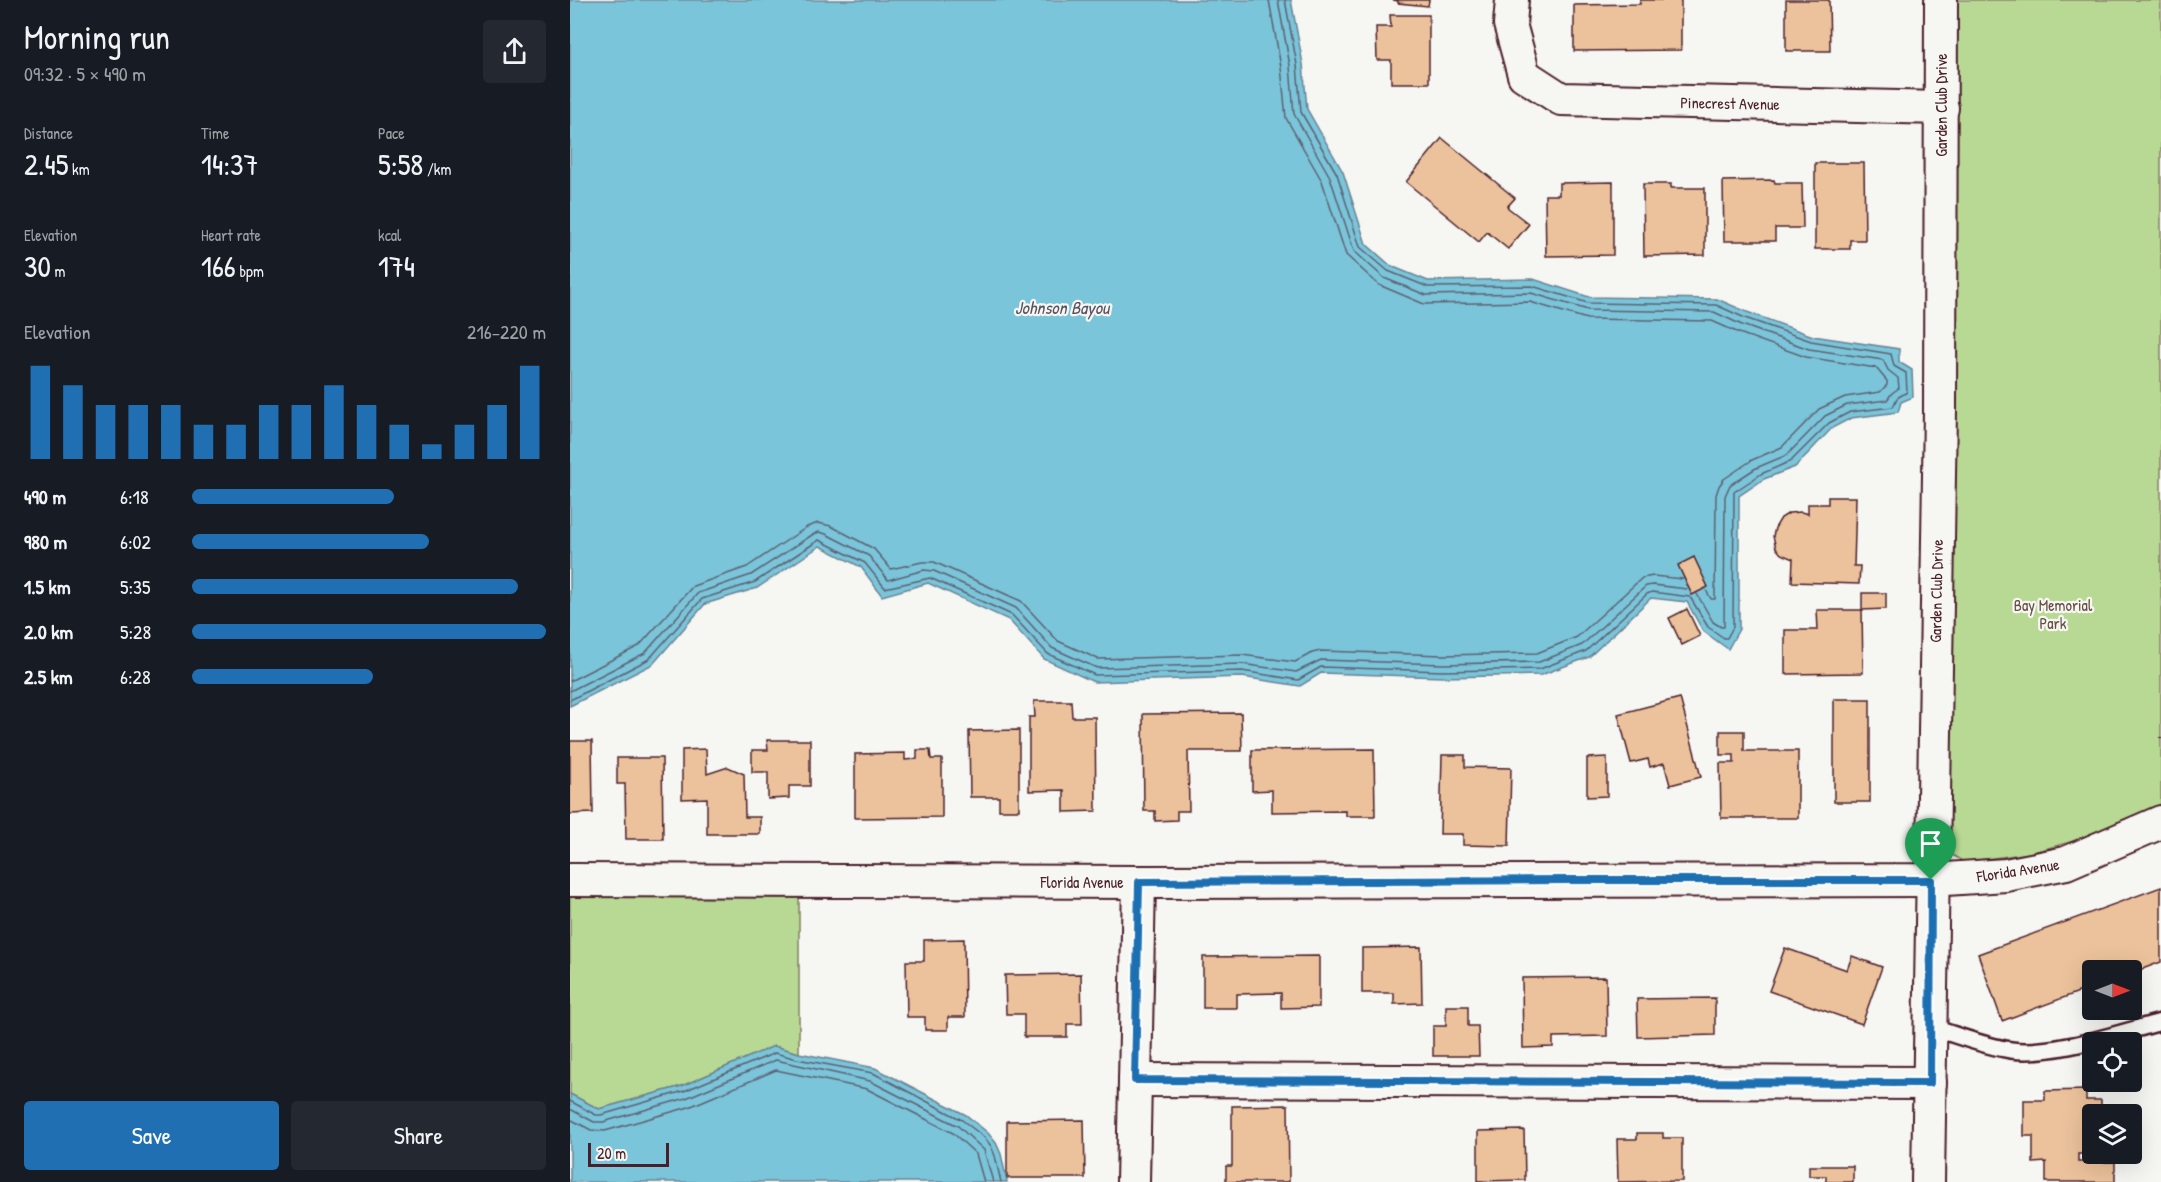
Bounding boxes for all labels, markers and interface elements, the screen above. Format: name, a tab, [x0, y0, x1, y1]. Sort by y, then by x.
text: Morning run	[24, 15, 170, 59]
button: share	[483, 20, 546, 83]
street label: Garden Club Drive	[1930, 53, 1952, 157]
text: 09:32 · 5 × 490 m	[24, 60, 146, 87]
street label: Pinecrest Avenue	[1680, 91, 1781, 115]
text: Distance	[24, 122, 73, 144]
text: Time	[201, 122, 229, 144]
text: Pace	[378, 122, 405, 144]
text: 2.45	[24, 144, 68, 184]
text: 14:37	[201, 144, 258, 184]
text: 5:58	[378, 144, 423, 184]
text: km	[68, 158, 90, 180]
text: /km	[423, 158, 451, 180]
text: Elevation	[24, 224, 77, 246]
text: Heart rate	[201, 224, 261, 246]
text: kcal	[378, 224, 401, 246]
text: 30	[24, 246, 51, 286]
text: 166	[201, 246, 236, 286]
text: 174	[378, 246, 415, 286]
text: m	[51, 260, 65, 282]
text: bpm	[236, 260, 264, 282]
water label: Johnson Bayou	[1015, 295, 1111, 320]
text: Elevation	[24, 318, 90, 345]
text: 216–220 m	[467, 318, 546, 345]
text: 490 m	[24, 483, 66, 510]
text: 6:18	[120, 483, 149, 510]
text: 980 m	[24, 528, 67, 555]
text: 6:02	[120, 528, 151, 555]
street label: Garden Club Drive	[1924, 538, 1948, 643]
text: 1.5 km	[24, 573, 71, 600]
text: 5:35	[120, 573, 151, 600]
park label: Bay Memorial Park	[2014, 594, 2093, 634]
text: 2.0 km	[24, 618, 73, 645]
text: 5:28	[120, 618, 151, 645]
text: 2.5 km	[24, 663, 73, 690]
text: 6:28	[120, 663, 151, 690]
pin	[1905, 818, 1956, 880]
icon: arrive	[1914, 827, 1947, 860]
street label: Florida Avenue	[1974, 853, 2061, 888]
street label: Florida Avenue	[1039, 871, 1124, 893]
north arrow	[2082, 960, 2142, 1020]
map controls	[2082, 960, 2142, 1164]
button: locate	[2082, 1032, 2142, 1092]
button: Save	[24, 1101, 279, 1170]
button: Share	[291, 1101, 546, 1170]
button: layers	[2082, 1104, 2142, 1164]
scale bar	[588, 1140, 669, 1168]
text: 20 m	[597, 1142, 626, 1164]

